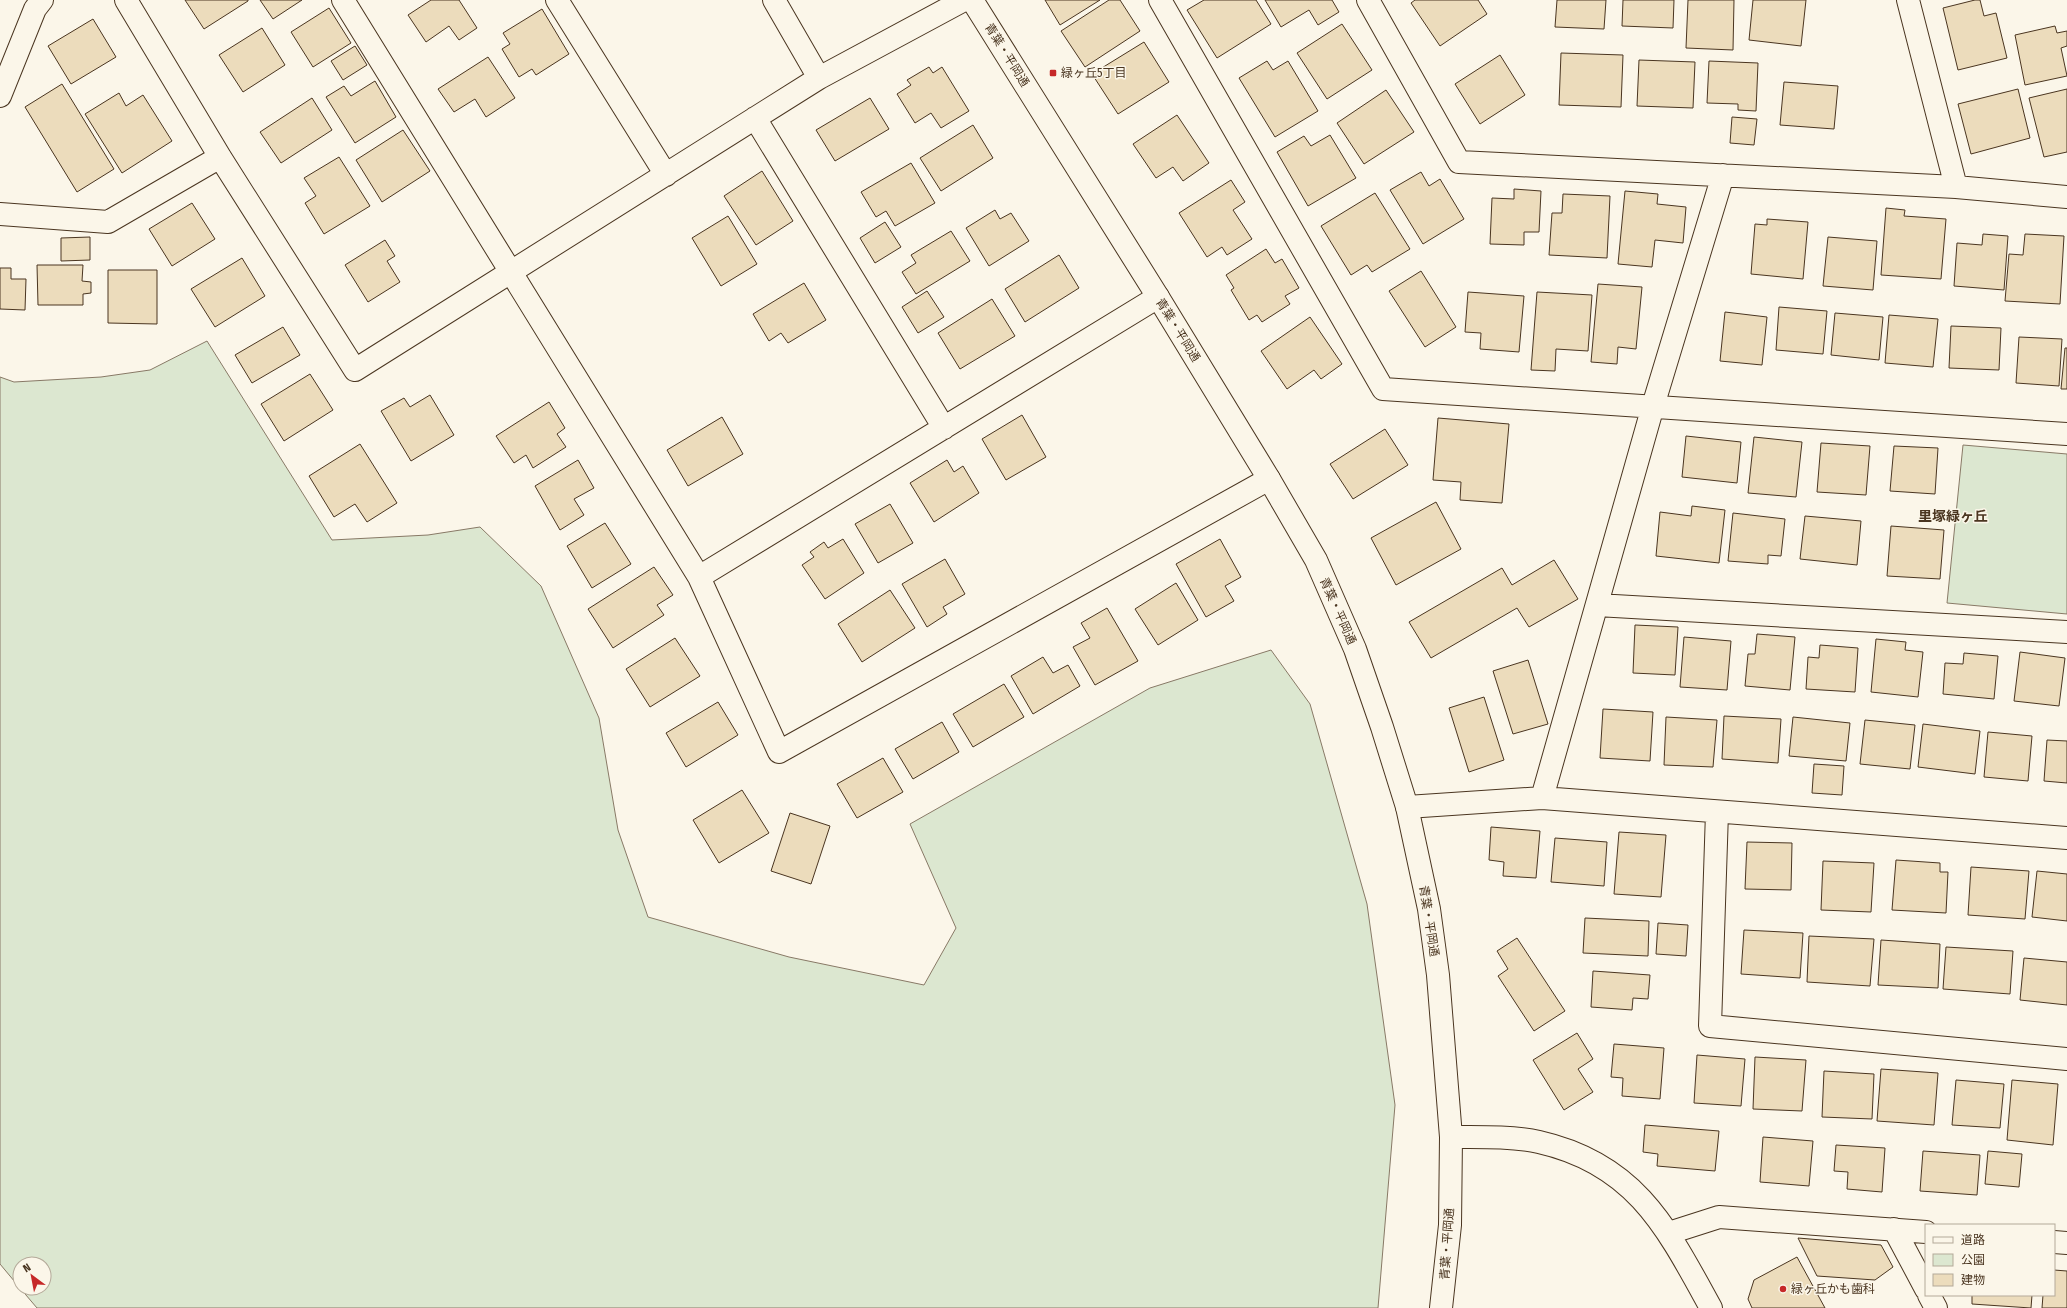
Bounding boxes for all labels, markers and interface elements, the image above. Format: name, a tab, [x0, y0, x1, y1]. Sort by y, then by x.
street label: 青葉・平岡通	[982, 21, 1032, 89]
place label: 緑ヶ丘5丁目	[1061, 66, 1127, 80]
marker: 緑ヶ丘5丁目	[1048, 68, 1058, 78]
street label: 青葉・平岡通	[1153, 296, 1203, 364]
district label: 里塚緑ヶ丘	[1918, 508, 1988, 525]
street label: 青葉・平岡通	[1317, 575, 1359, 647]
street label: 青葉・平岡通	[1416, 884, 1442, 958]
street label: 青葉・平岡通	[1438, 1208, 1456, 1280]
legend	[1925, 1224, 2055, 1296]
text: 道路	[1961, 1233, 1985, 1247]
text: 公園	[1961, 1253, 1985, 1267]
north arrow	[12, 1256, 52, 1296]
text: N	[21, 1261, 33, 1275]
text: 建物	[1961, 1273, 1985, 1287]
place label: 緑ヶ丘かも歯科	[1791, 1282, 1875, 1296]
marker: 緑ヶ丘かも歯科	[1778, 1284, 1788, 1294]

